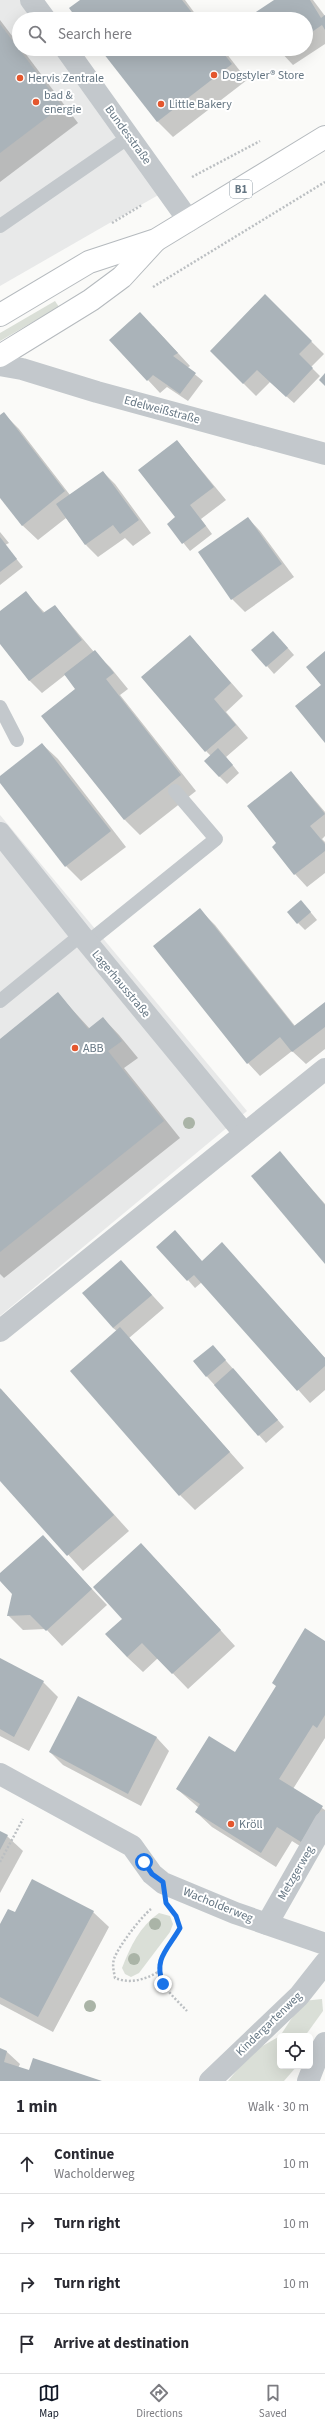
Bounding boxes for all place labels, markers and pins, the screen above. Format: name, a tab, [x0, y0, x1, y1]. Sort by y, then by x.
place label: Dogstyler® Store	[222, 67, 304, 84]
place label: Hervis Zentrale	[28, 70, 104, 87]
marker: Dogstyler® Store	[209, 70, 219, 80]
marker: Hervis Zentrale	[15, 73, 25, 83]
place label: bad & energie	[44, 87, 82, 118]
place label: Little Bakery	[169, 96, 232, 113]
marker: bad & energie	[31, 97, 41, 107]
marker: Little Bakery	[156, 99, 166, 109]
place label: ABB	[83, 1040, 104, 1057]
marker: ABB	[70, 1043, 80, 1053]
place label: Kröll	[239, 1816, 263, 1833]
marker: Kröll	[226, 1819, 236, 1829]

